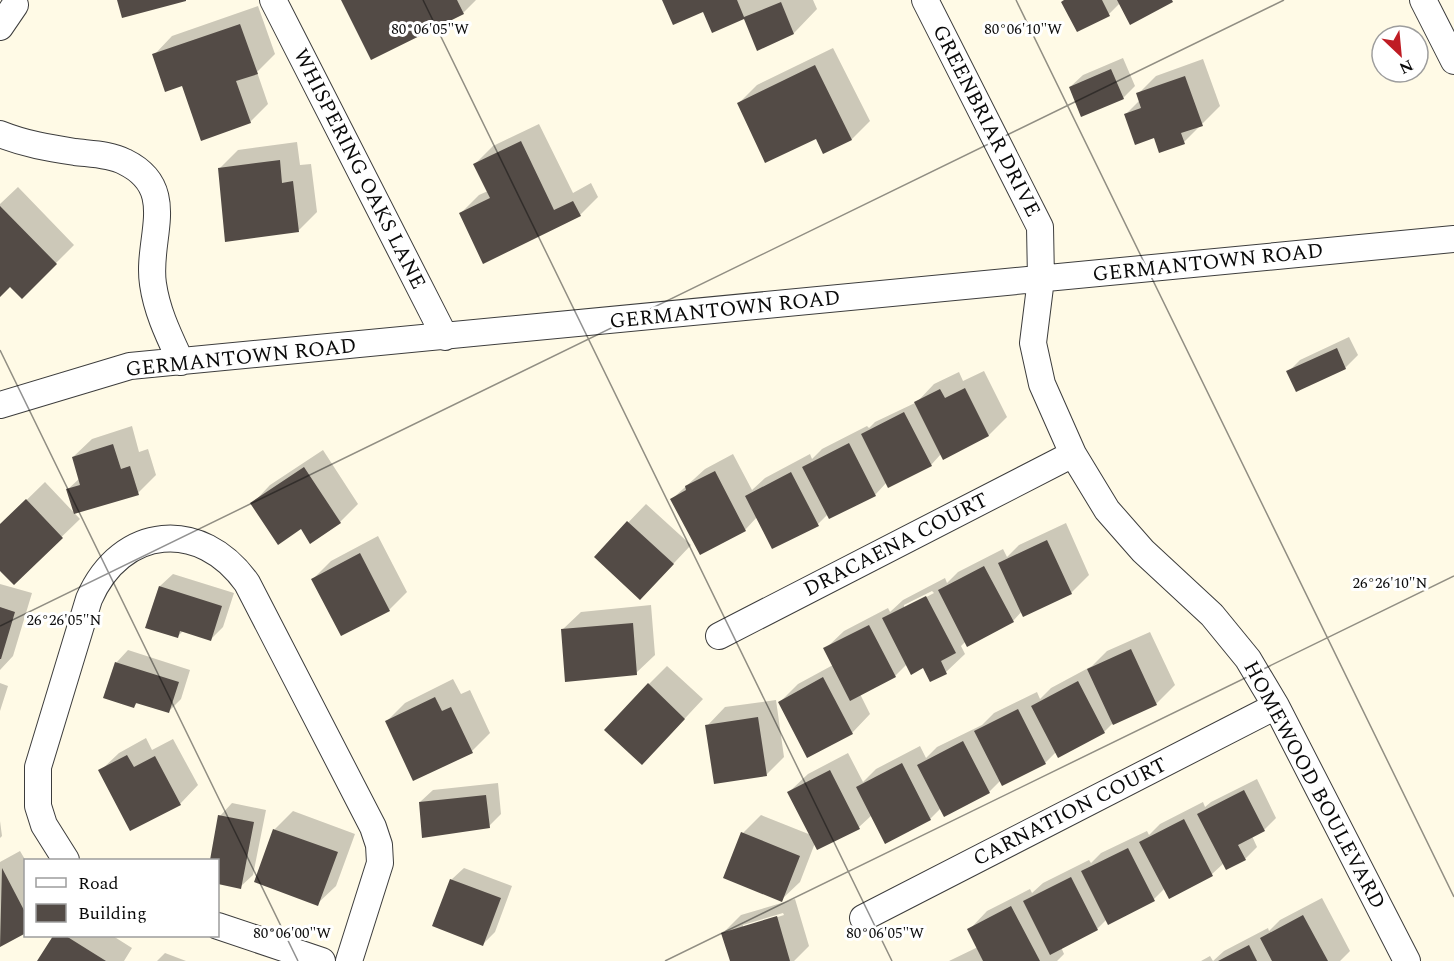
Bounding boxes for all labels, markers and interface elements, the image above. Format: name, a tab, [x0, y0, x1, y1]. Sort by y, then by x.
text: 80°06'05"W	[391, 18, 469, 41]
text: 80°06'10"W	[984, 18, 1062, 41]
street label: GREENBRIAR DRIVE	[924, 19, 1048, 223]
north arrow	[1370, 24, 1430, 84]
street label: WHISPERING OAKS LANE	[284, 43, 434, 295]
text: N	[1395, 53, 1417, 80]
street label: GERMANTOWN ROAD	[1091, 235, 1325, 291]
street label: GERMANTOWN ROAD	[608, 282, 842, 338]
street label: GERMANTOWN ROAD	[124, 330, 358, 386]
street label: DRACAENA COURT	[798, 485, 994, 605]
text: 26°26'10"N	[1353, 572, 1428, 595]
text: 26°26'05"N	[27, 609, 102, 632]
street label: HOMEWOOD BOULEVARD	[1235, 655, 1393, 915]
street label: CARNATION COURT	[967, 749, 1173, 875]
legend	[24, 859, 219, 937]
text: Road	[78, 870, 119, 897]
text: Building	[78, 900, 147, 927]
text: 80°06'00"W	[253, 922, 331, 945]
text: 80°06'05"W	[846, 922, 924, 945]

